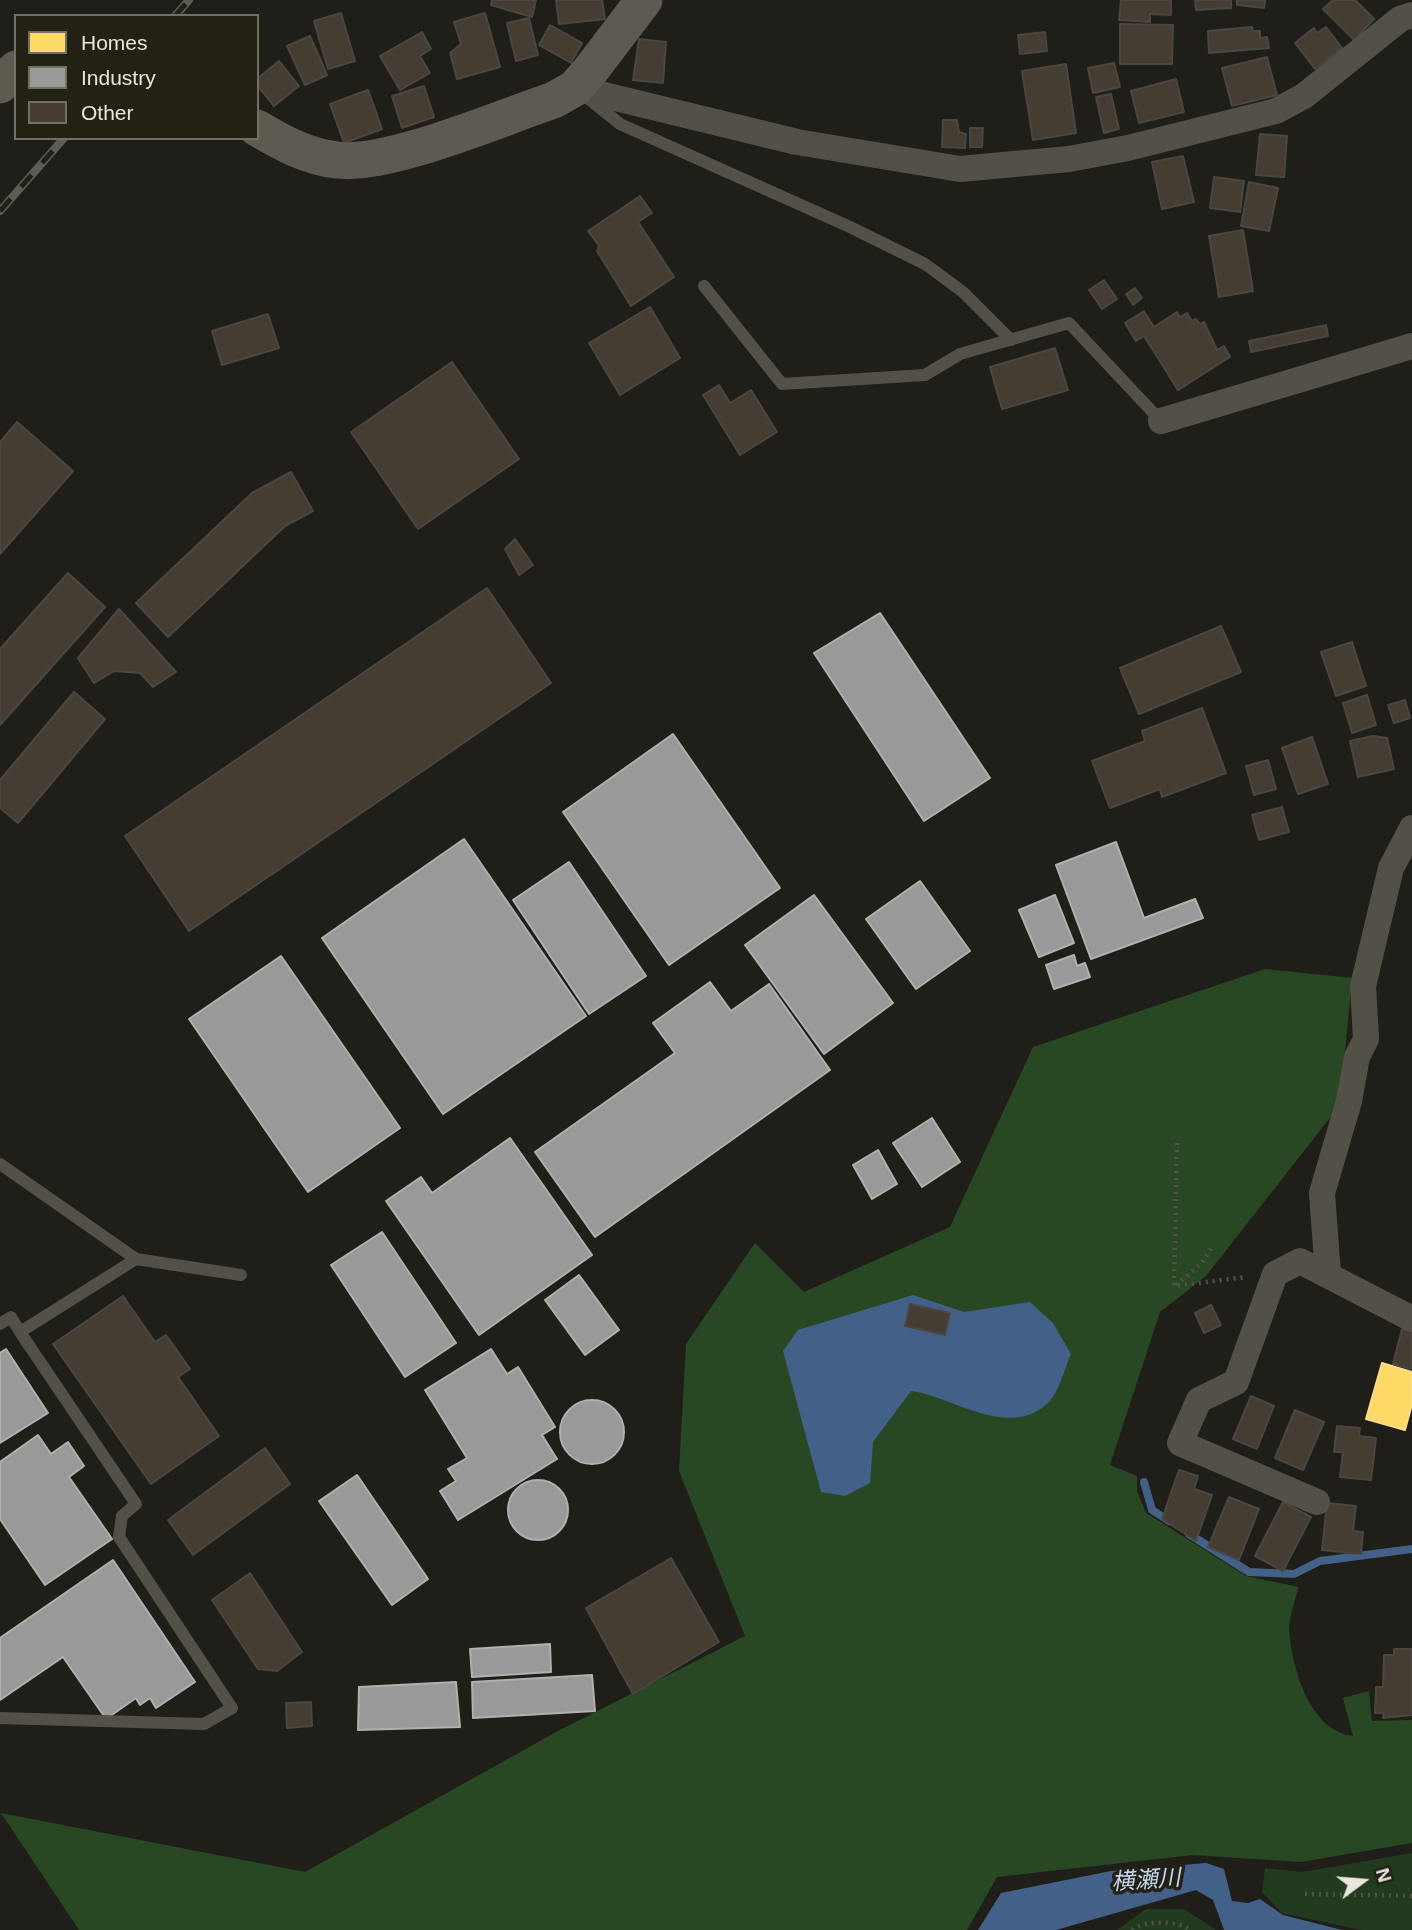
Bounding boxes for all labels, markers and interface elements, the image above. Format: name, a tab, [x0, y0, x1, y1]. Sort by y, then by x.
legend	[14, 14, 259, 140]
text: Homes	[81, 31, 148, 54]
text: Industry	[81, 66, 156, 89]
text: Other	[81, 101, 134, 124]
north arrow	[1328, 1846, 1398, 1916]
water label: 横瀬川	[1111, 1865, 1181, 1897]
text: N	[1372, 1866, 1396, 1885]

